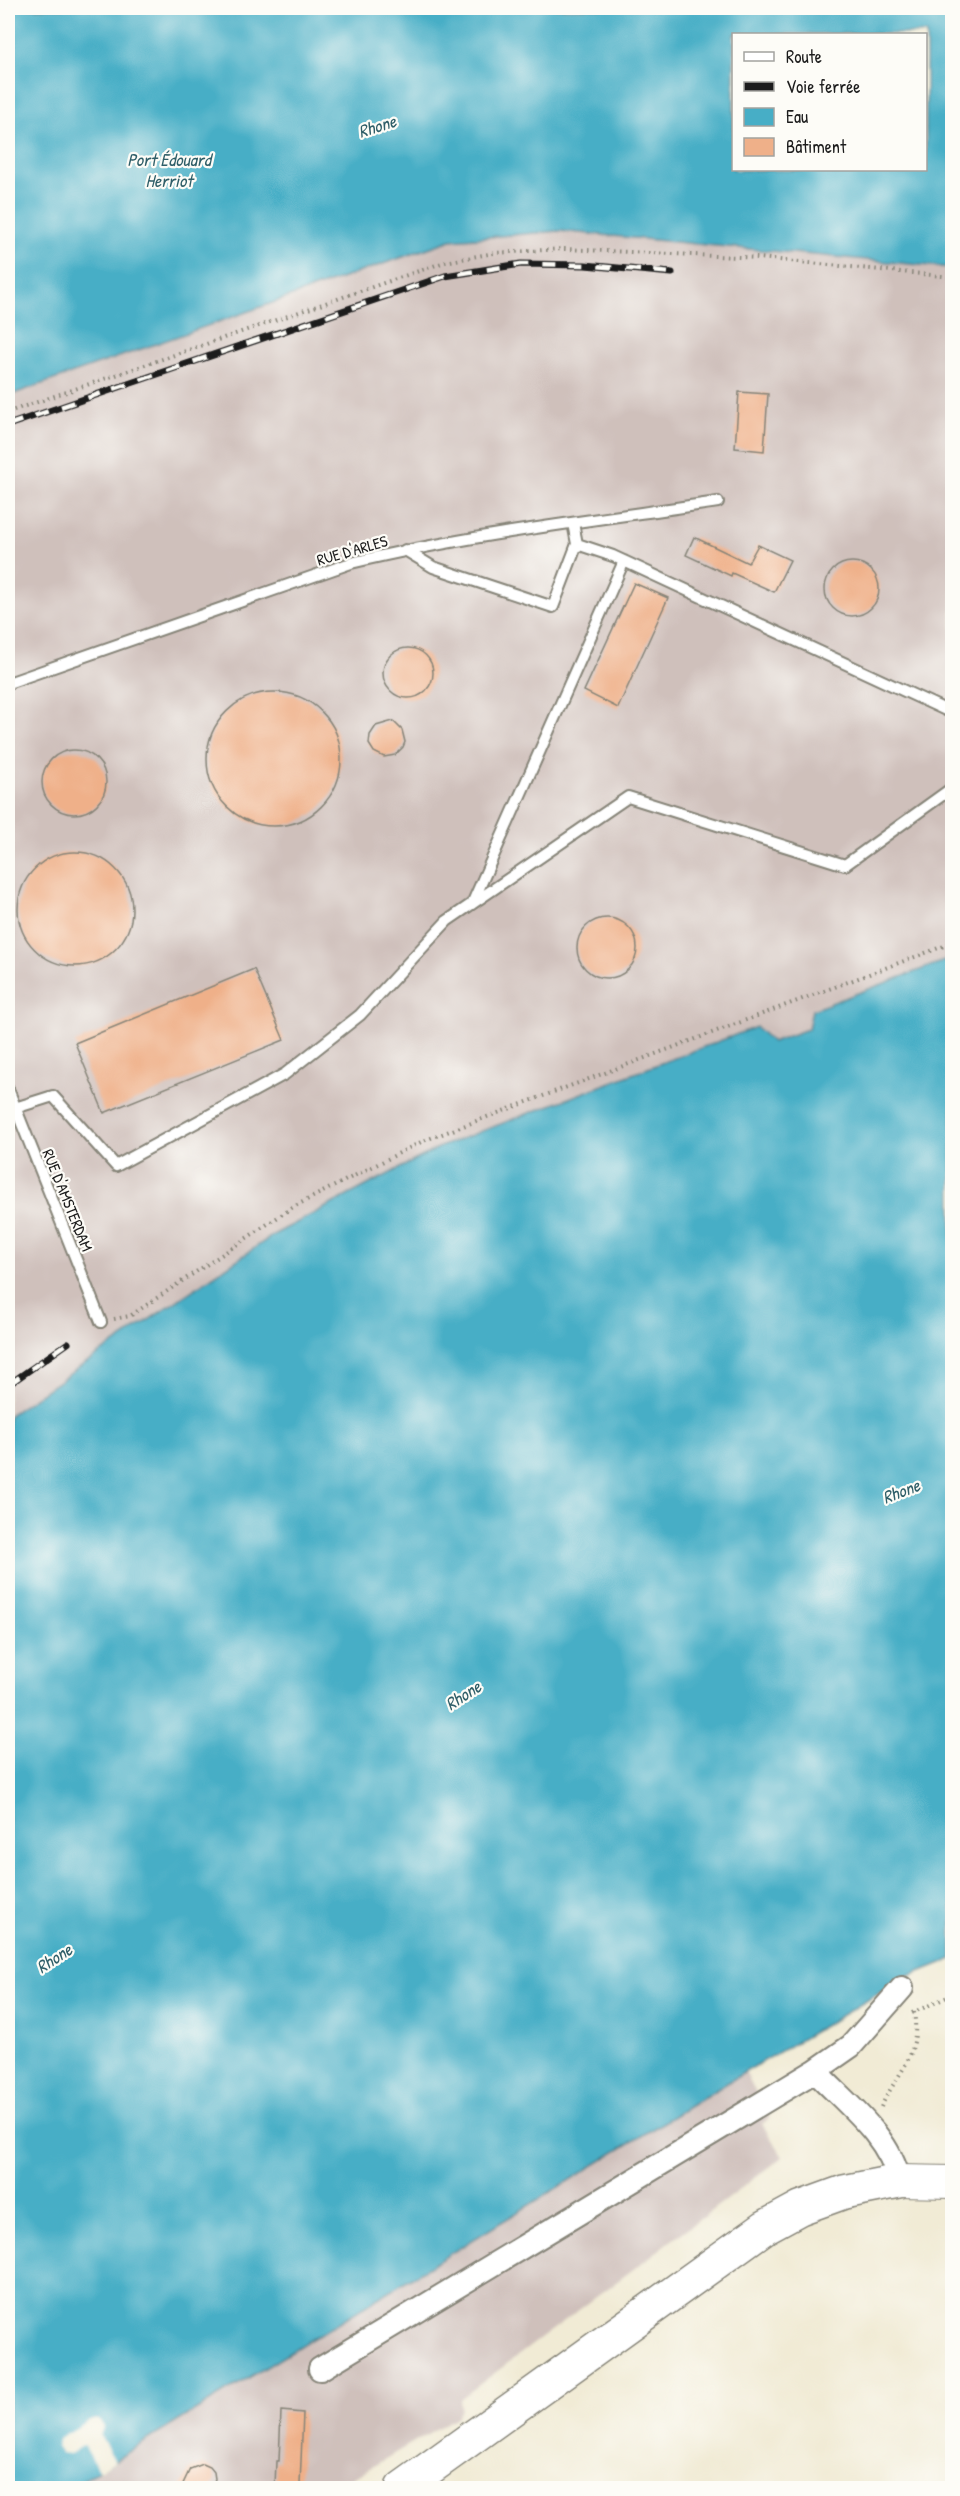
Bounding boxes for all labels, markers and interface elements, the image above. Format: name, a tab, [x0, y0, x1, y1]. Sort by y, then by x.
legend	[732, 33, 927, 171]
text: Route	[786, 44, 822, 69]
text: Voie ferrée	[786, 74, 861, 99]
text: Eau	[786, 104, 808, 129]
water label: Rhone	[355, 108, 400, 144]
text: Bâtiment	[786, 134, 847, 159]
water label: Port Édouard Herriot	[127, 147, 214, 193]
street label: RUE D'ARLES	[314, 529, 390, 571]
street label: RUE D'AMSTERDAM	[37, 1146, 99, 1254]
water label: Rhone	[879, 1472, 924, 1510]
water label: Rhone	[440, 1674, 487, 1716]
water label: Rhone	[31, 1937, 78, 1979]

